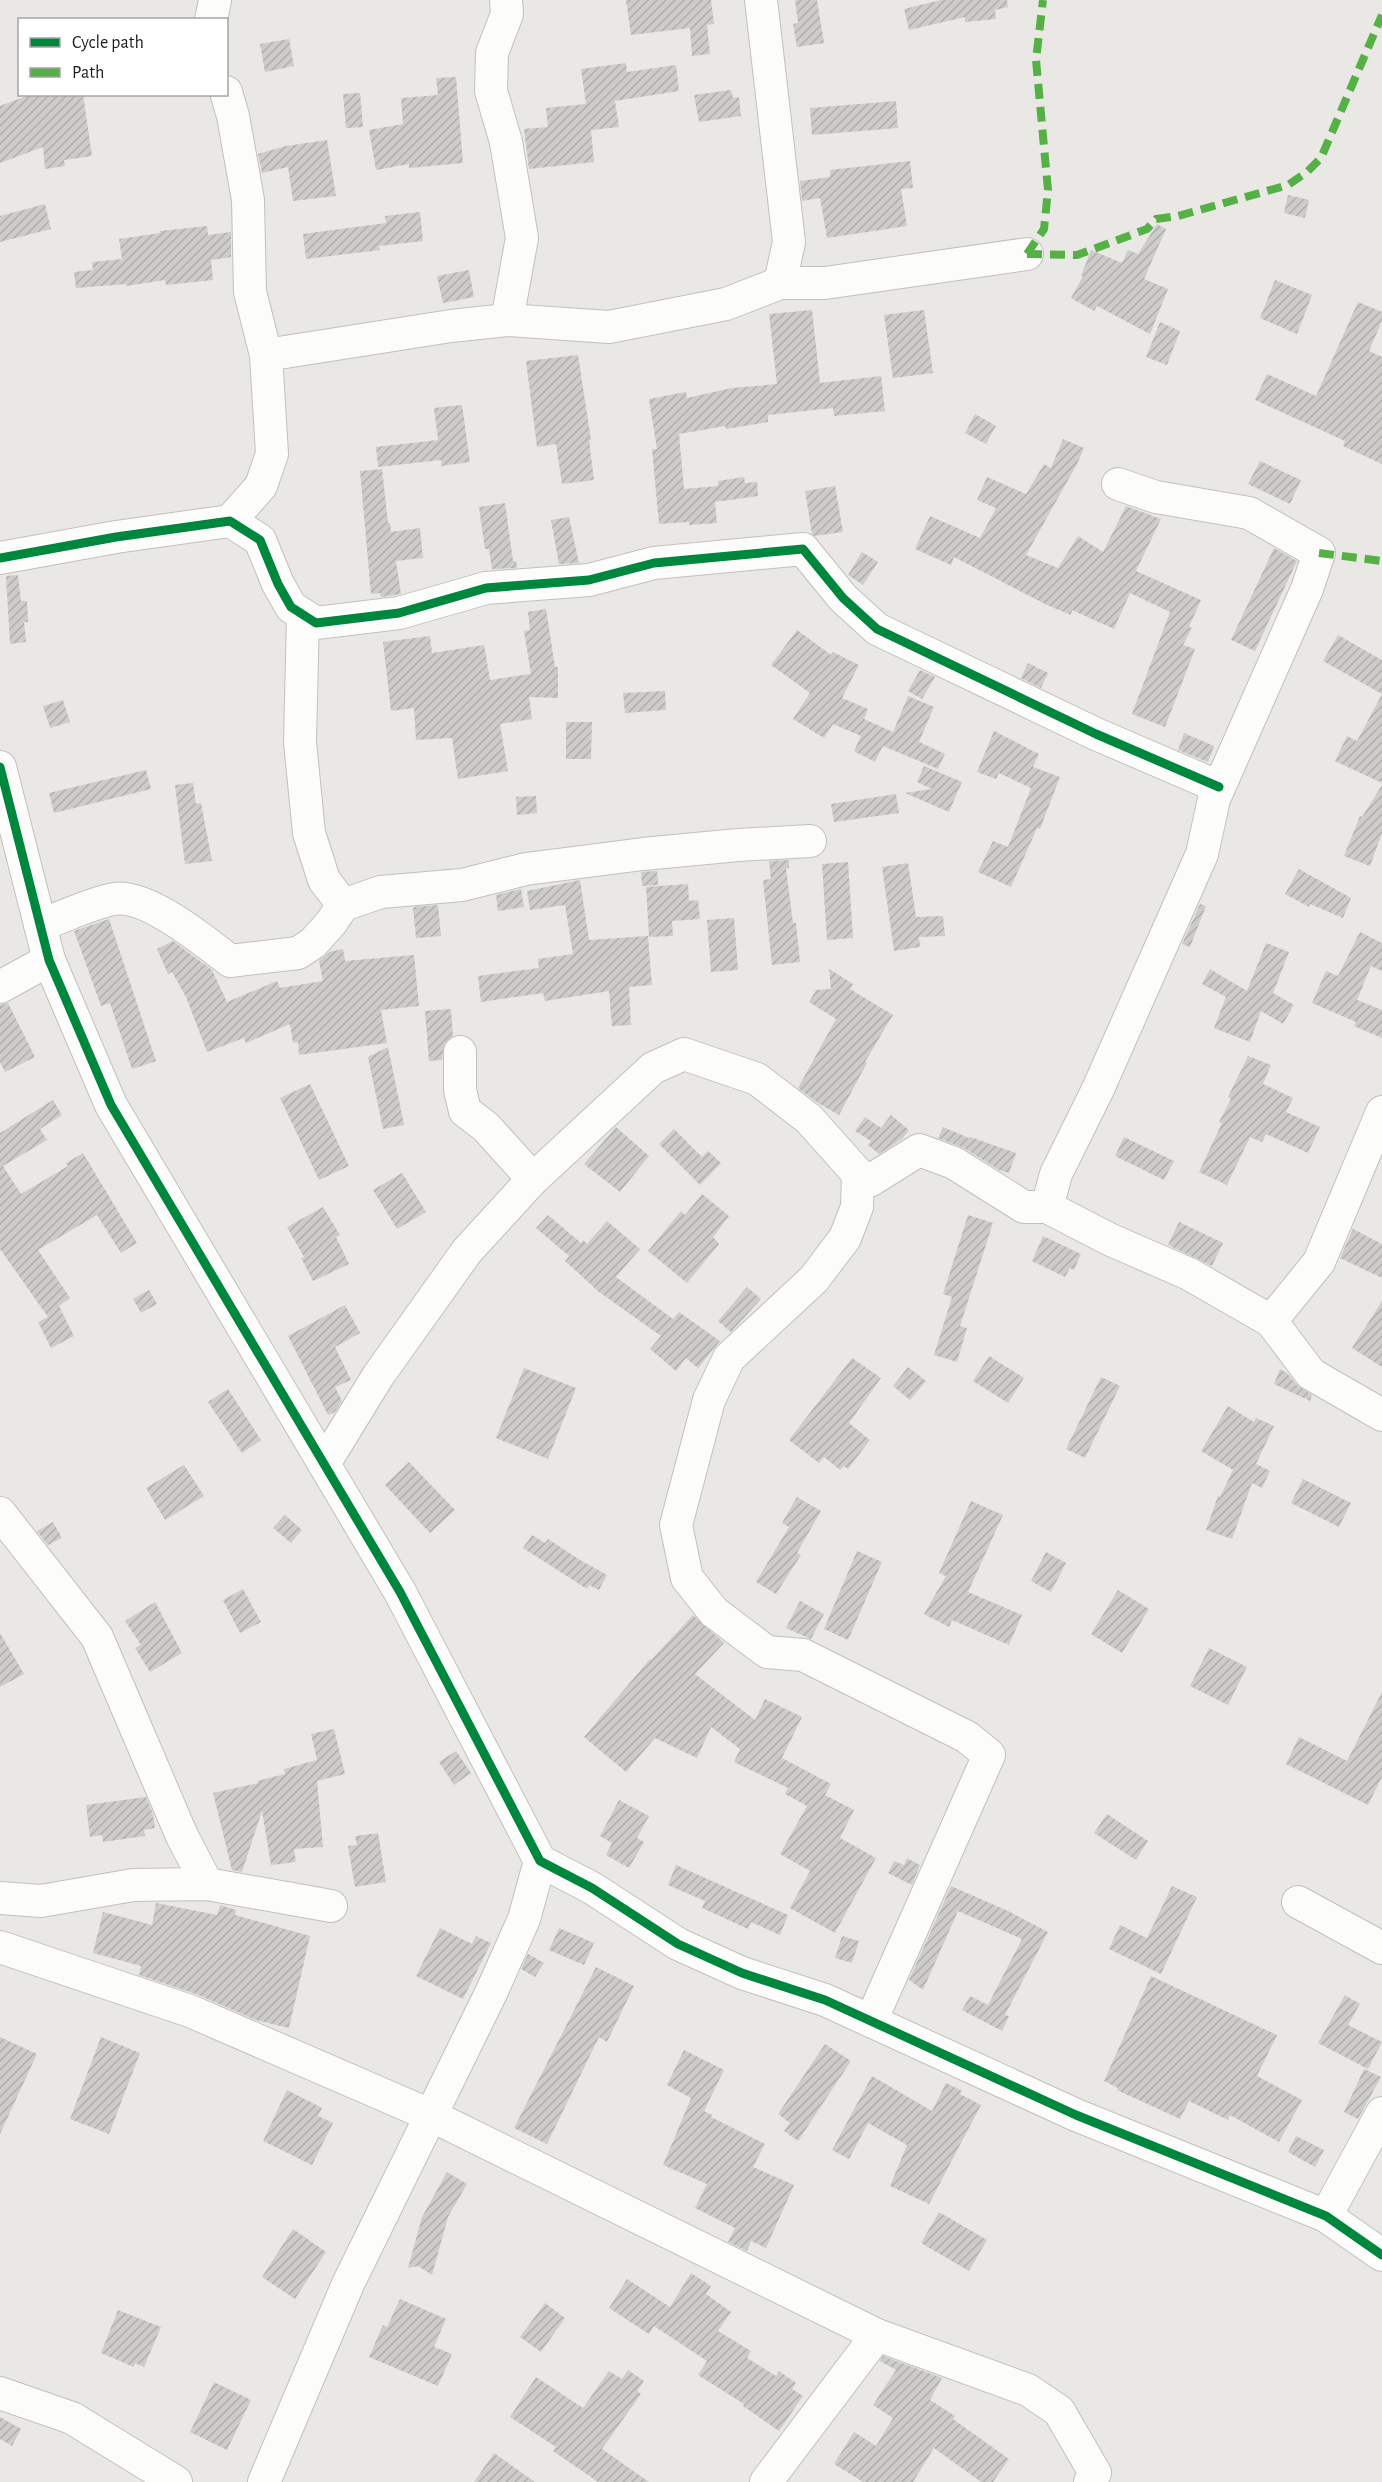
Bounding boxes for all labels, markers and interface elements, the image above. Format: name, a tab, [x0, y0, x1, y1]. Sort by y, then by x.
legend	[18, 18, 228, 96]
text: Cycle path	[72, 34, 144, 52]
text: Path	[72, 64, 104, 82]

